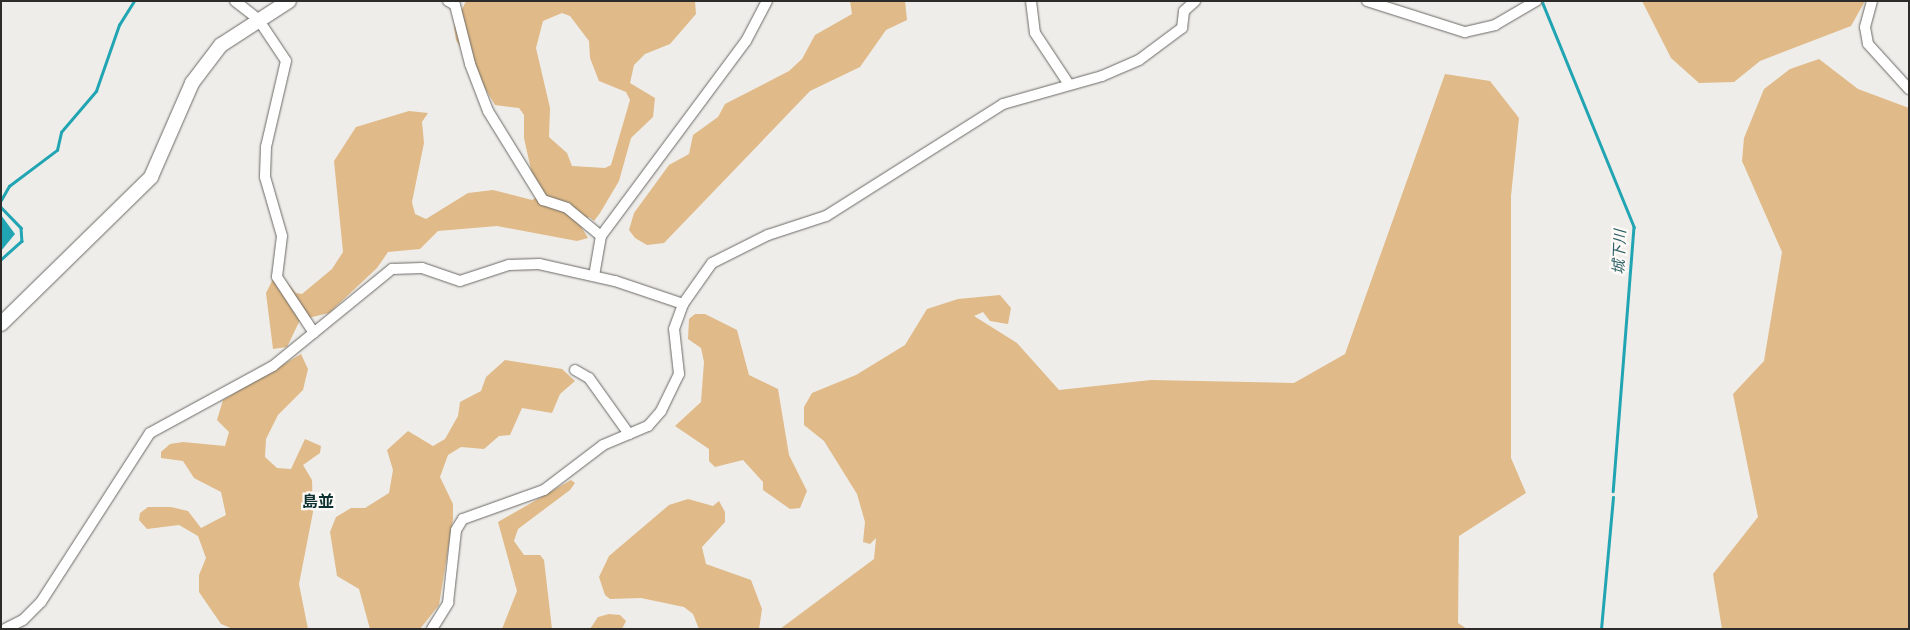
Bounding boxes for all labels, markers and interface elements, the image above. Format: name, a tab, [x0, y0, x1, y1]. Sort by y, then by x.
water label: 城下川	[1609, 229, 1629, 275]
district label: 島並	[302, 491, 334, 511]

